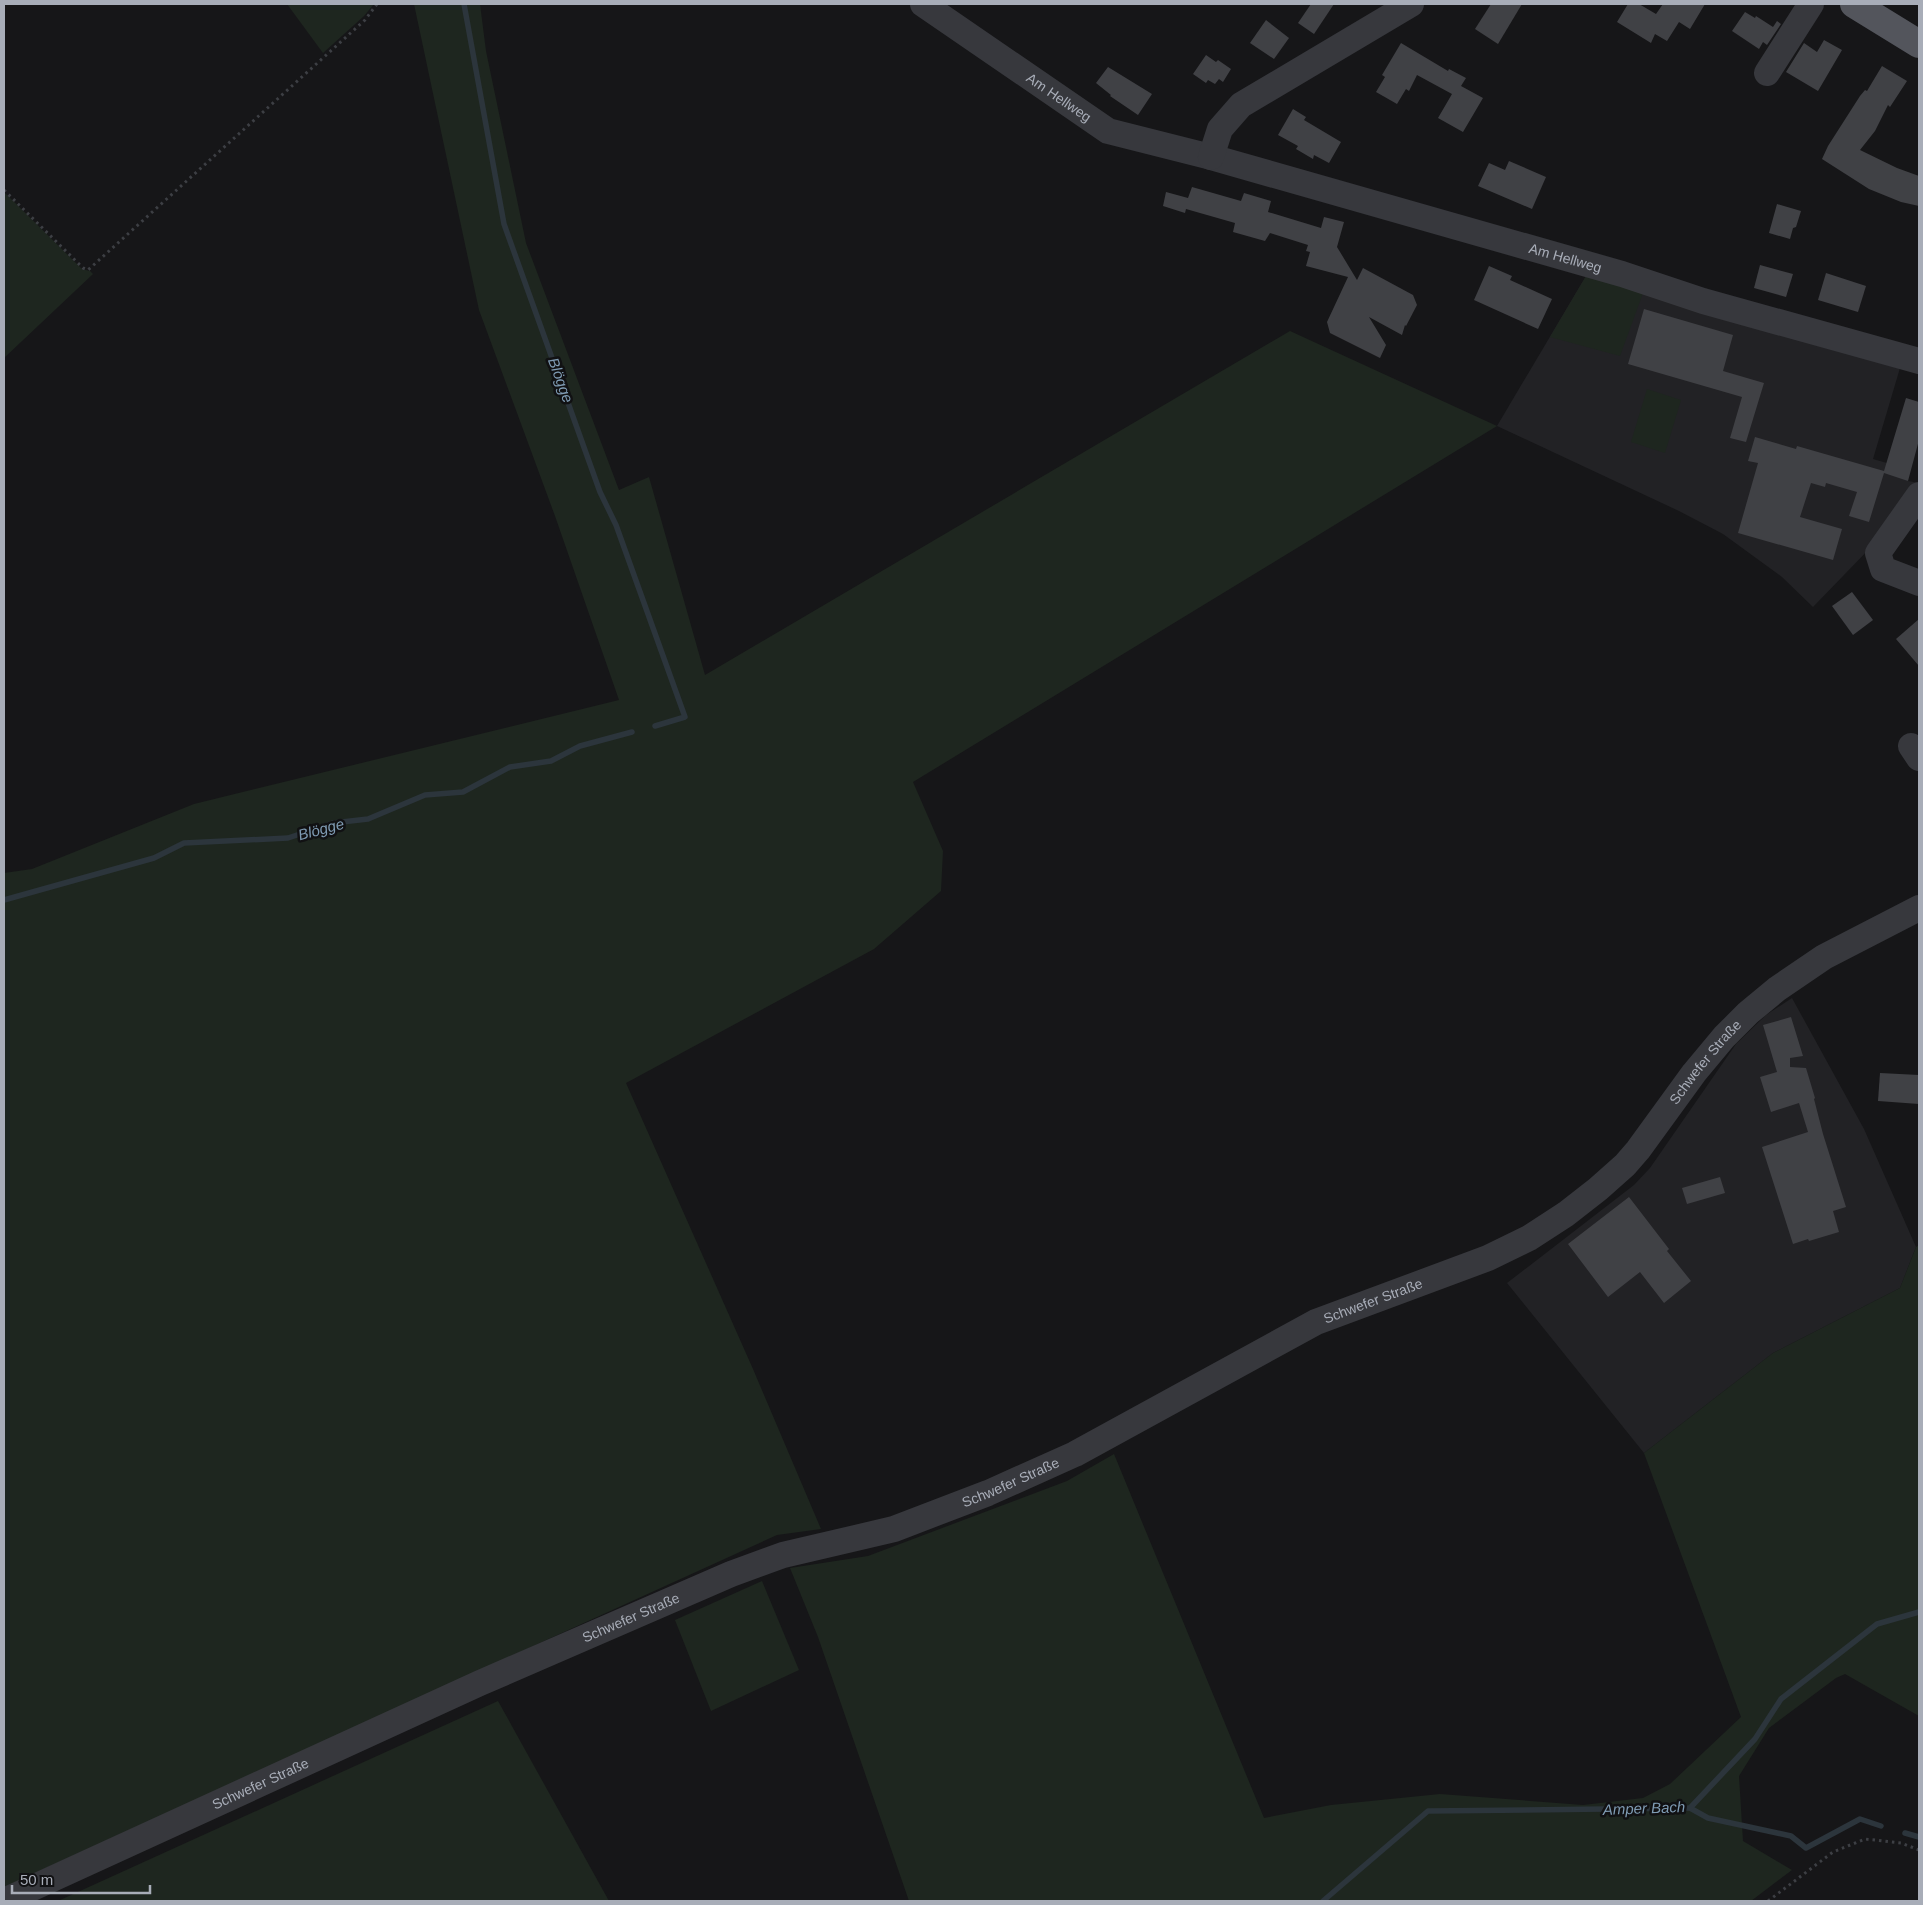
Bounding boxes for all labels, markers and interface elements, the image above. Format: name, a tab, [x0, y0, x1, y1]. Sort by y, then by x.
street label: Am Hellweg	[1024, 70, 1094, 125]
street label: Am Hellweg	[1527, 240, 1603, 276]
water label: Blögge	[545, 355, 577, 405]
water label: Blögge	[296, 815, 346, 843]
street label: Schwefer Straße	[1666, 1016, 1745, 1107]
street label: Schwefer Straße	[1321, 1275, 1425, 1327]
street label: Schwefer Straße	[960, 1454, 1062, 1510]
street label: Schwefer Straße	[580, 1589, 682, 1646]
street label: Schwefer Straße	[210, 1754, 311, 1813]
water label: Amper Bach	[1601, 1798, 1686, 1818]
scale bar	[12, 1862, 150, 1894]
text: 50 m	[20, 1871, 53, 1888]

